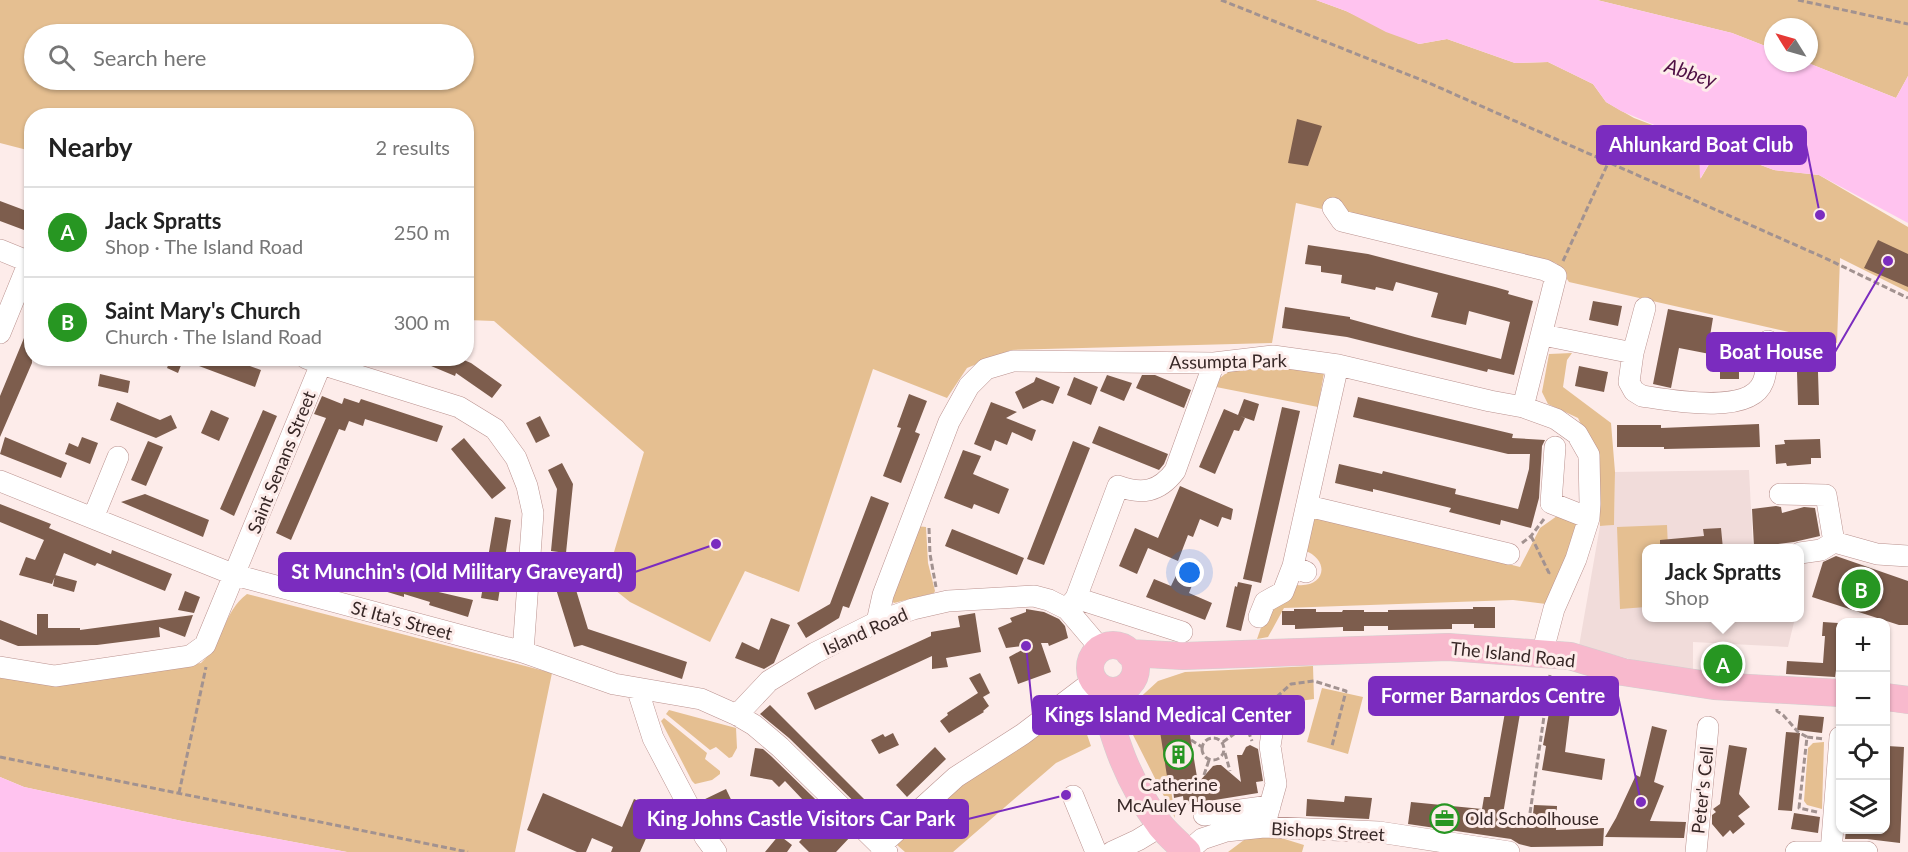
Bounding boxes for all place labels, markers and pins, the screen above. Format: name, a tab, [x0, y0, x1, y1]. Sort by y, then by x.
callout: Ahlunkard Boat Club	[1597, 126, 1806, 164]
callout: Boat House	[1707, 333, 1835, 371]
callout: St Munchin's (Old Military Graveyard)	[279, 553, 635, 591]
pin: B	[1842, 566, 1880, 612]
pin: A	[1704, 642, 1742, 686]
callout: Former Barnardos Centre	[1369, 677, 1618, 715]
callout: Kings Island Medical Center	[1033, 696, 1304, 734]
building icon: Catherine McAuley House	[1163, 739, 1195, 771]
place label: Catherine McAuley House	[1117, 773, 1242, 816]
callout: King Johns Castle Visitors Car Park	[634, 800, 968, 838]
office icon: Old Schoolhouse	[1428, 802, 1460, 834]
place label: Old Schoolhouse	[1465, 807, 1599, 829]

